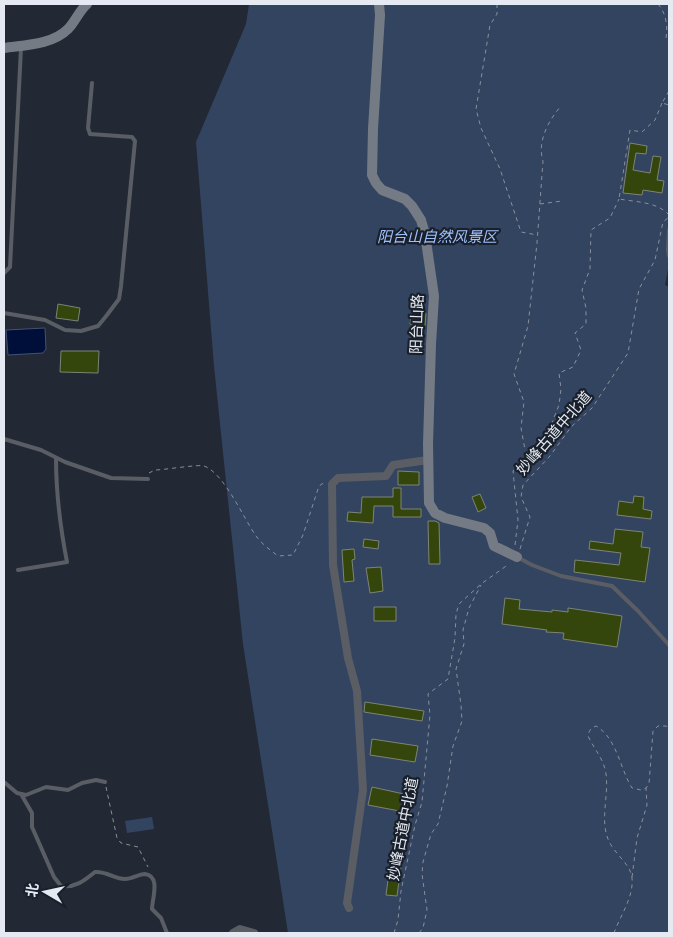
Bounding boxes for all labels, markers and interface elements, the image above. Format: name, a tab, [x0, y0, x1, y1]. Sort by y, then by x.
park label: 阳台山自然风景区	[377, 228, 499, 246]
street label: 阳台山路	[407, 294, 427, 354]
street label: 妙峰古道中北道	[513, 387, 595, 479]
street label: 妙峰古道中北道	[384, 776, 422, 882]
north arrow	[20, 867, 70, 917]
text: 北	[23, 882, 42, 898]

